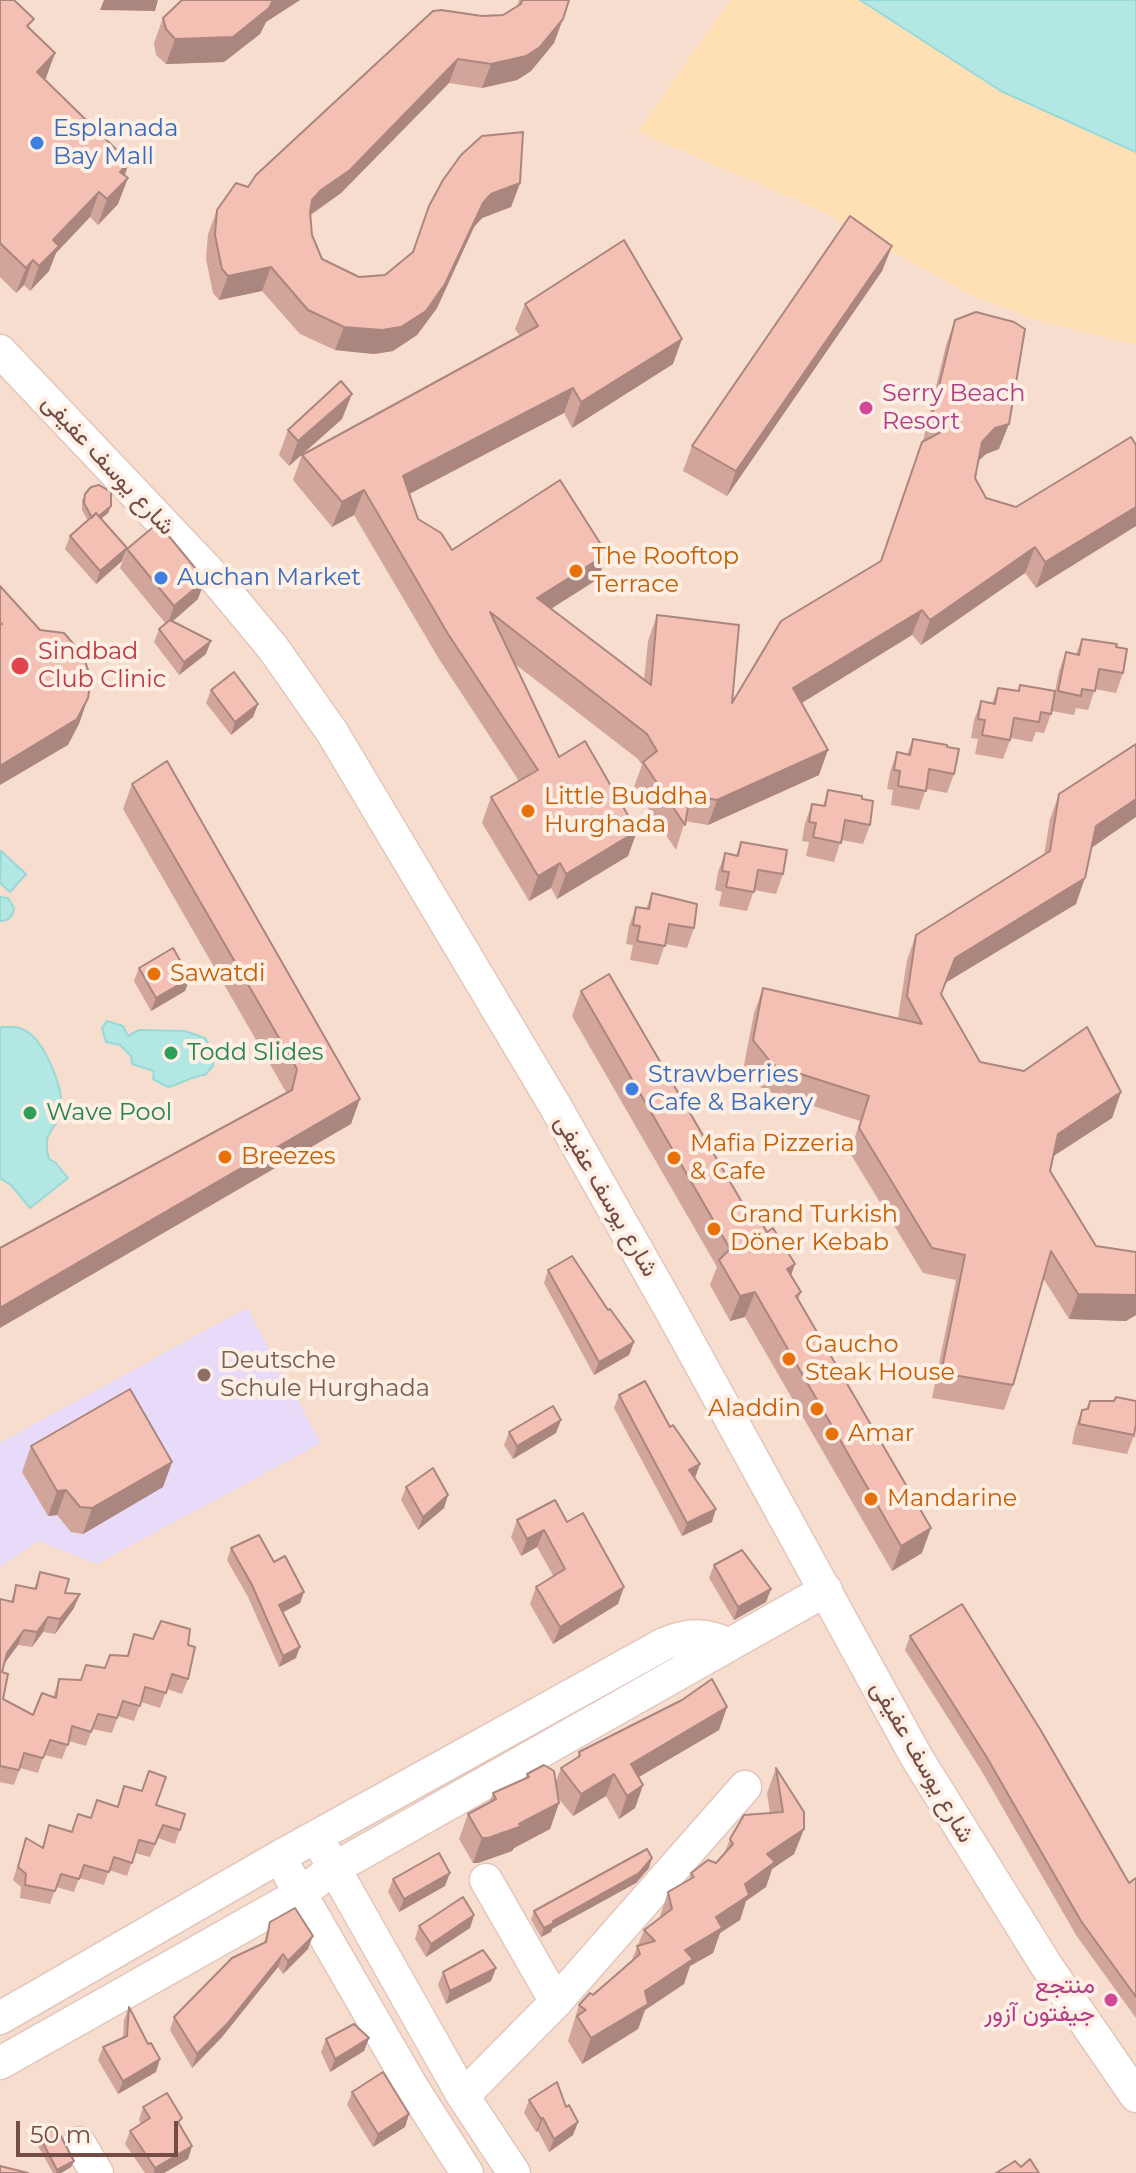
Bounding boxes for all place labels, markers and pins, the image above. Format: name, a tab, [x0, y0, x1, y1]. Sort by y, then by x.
place label: Esplanada Bay Mall	[53, 115, 178, 171]
marker: Esplanada Bay Mall	[28, 134, 46, 152]
place label: Serry Beach Resort	[882, 380, 1025, 436]
marker: Serry Beach Resort	[857, 399, 875, 417]
place label: The Rooftop Terrace	[592, 543, 739, 599]
marker: The Rooftop Terrace	[567, 562, 585, 580]
place label: Auchan Market	[177, 564, 361, 592]
marker: Auchan Market	[152, 569, 170, 587]
place label: Sindbad Club Clinic	[38, 638, 166, 694]
marker: Sindbad Club Clinic	[9, 655, 31, 677]
place label: Little Buddha Hurghada	[544, 783, 708, 839]
marker: Little Buddha Hurghada	[519, 802, 537, 820]
place label: Sawatdi	[170, 960, 265, 988]
marker: Sawatdi	[145, 965, 163, 983]
place label: Todd Slides	[187, 1039, 323, 1067]
marker: Todd Slides	[162, 1044, 180, 1062]
place label: Strawberries Cafe & Bakery	[648, 1061, 813, 1117]
marker: Strawberries Cafe & Bakery	[623, 1080, 641, 1098]
place label: Wave Pool	[46, 1099, 172, 1127]
marker: Wave Pool	[21, 1104, 39, 1122]
place label: Mafia Pizzeria & Cafe	[690, 1130, 855, 1186]
place label: Breezes	[241, 1143, 336, 1171]
marker: Breezes	[216, 1148, 234, 1166]
marker: Mafia Pizzeria & Cafe	[665, 1149, 683, 1167]
place label: Grand Turkish Döner Kebab	[730, 1201, 898, 1257]
marker: Grand Turkish Döner Kebab	[705, 1220, 723, 1238]
place label: Gaucho Steak House	[805, 1331, 955, 1387]
place label: Deutsche Schule Hurghada	[220, 1347, 430, 1403]
marker: Gaucho Steak House	[780, 1350, 798, 1368]
marker: Deutsche Schule Hurghada	[195, 1366, 213, 1384]
place label: Aladdin	[708, 1395, 801, 1423]
marker: Aladdin	[808, 1400, 826, 1418]
place label: Amar	[848, 1420, 914, 1448]
marker: Amar	[823, 1425, 841, 1443]
place label: Mandarine	[887, 1485, 1017, 1513]
marker: Mandarine	[862, 1490, 880, 1508]
place label: منتجع جيفتون آزور	[984, 1972, 1095, 2028]
marker: منتجع جيفتون آزور	[1102, 1991, 1120, 2009]

